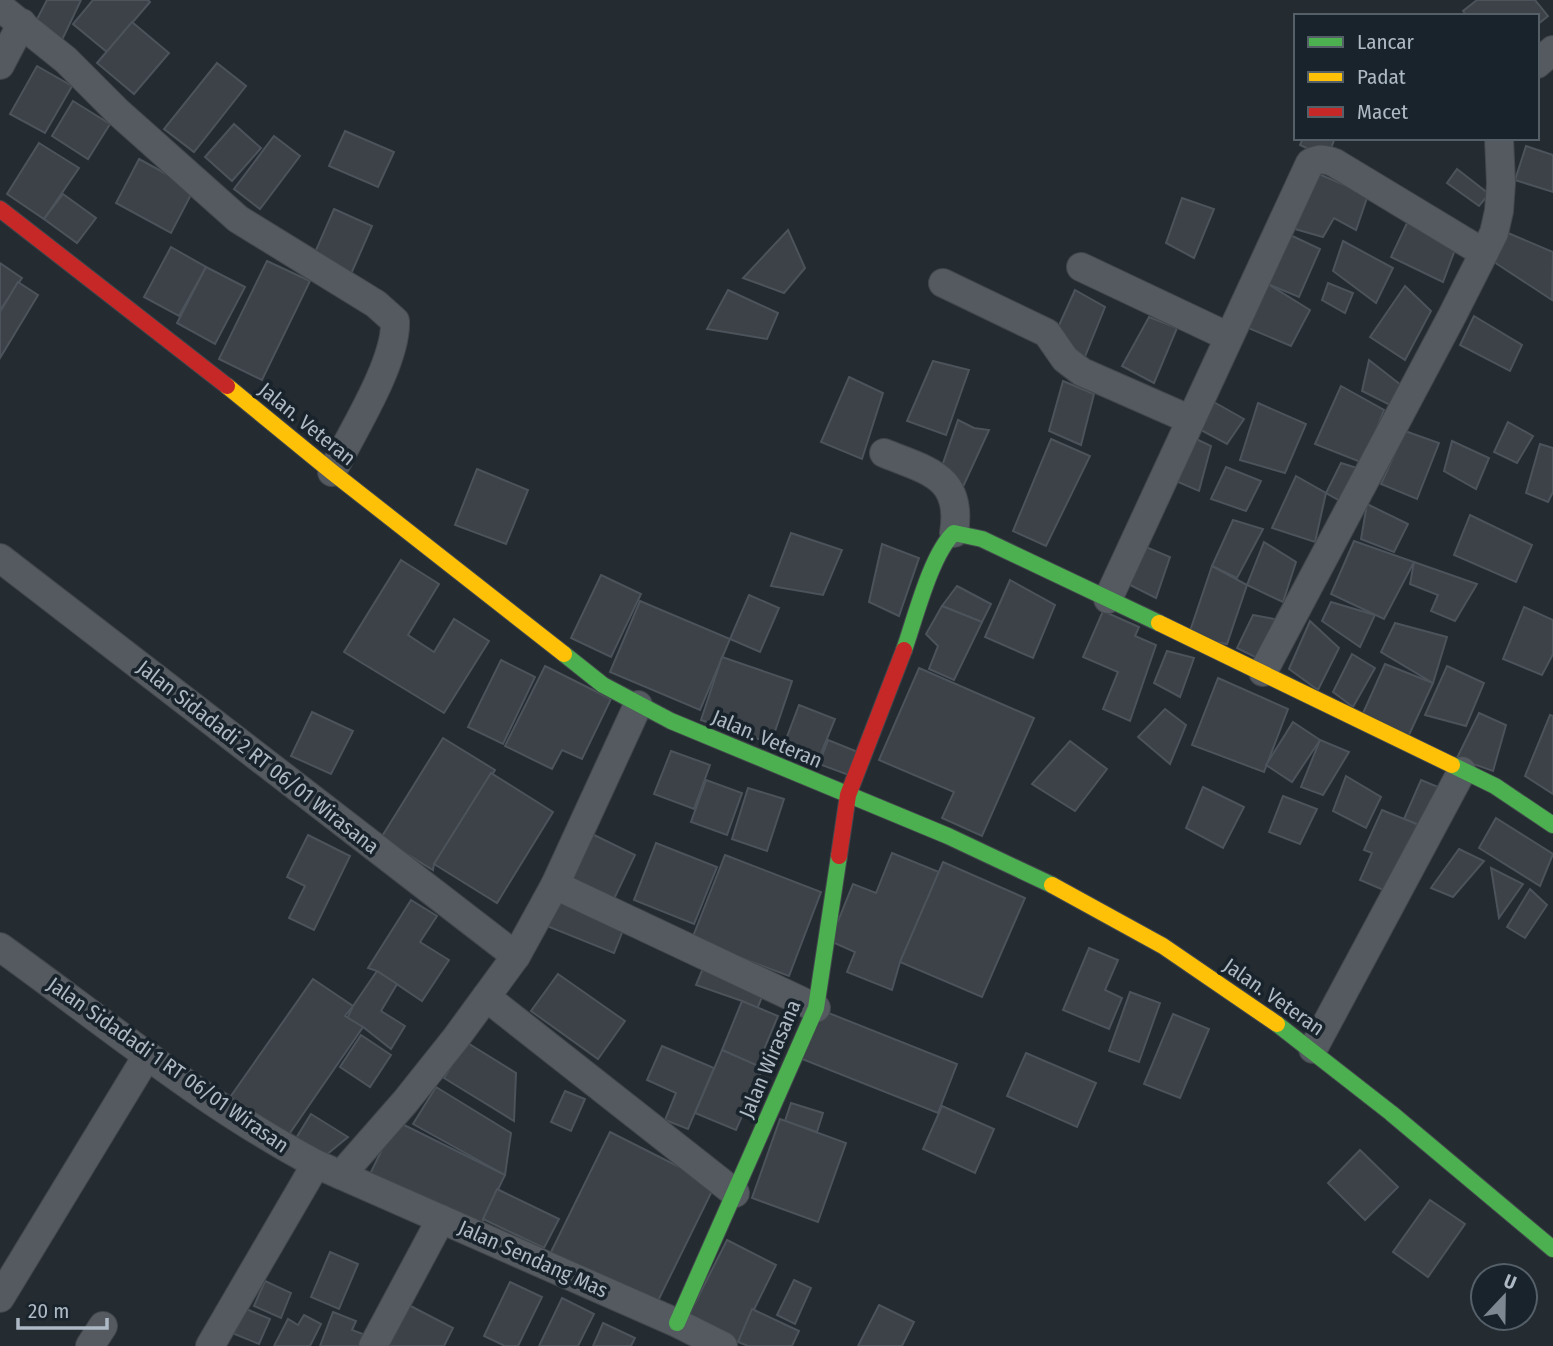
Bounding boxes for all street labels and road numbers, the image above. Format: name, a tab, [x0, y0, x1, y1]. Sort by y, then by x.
street label: Jalan. Veteran	[253, 377, 361, 471]
street label: Jalan Sidadadi 2 RT 06/01 Wirasana	[132, 654, 384, 860]
street label: Jalan. Veteran	[708, 704, 826, 774]
street label: Jalan. Veteran	[1218, 953, 1330, 1041]
street label: Jalan Sidadadi 1 RT 06/01 Wirasan	[42, 972, 294, 1158]
street label: Jalan Wirasana	[733, 996, 807, 1122]
street label: Jalan Sendang Mas	[454, 1214, 612, 1304]

